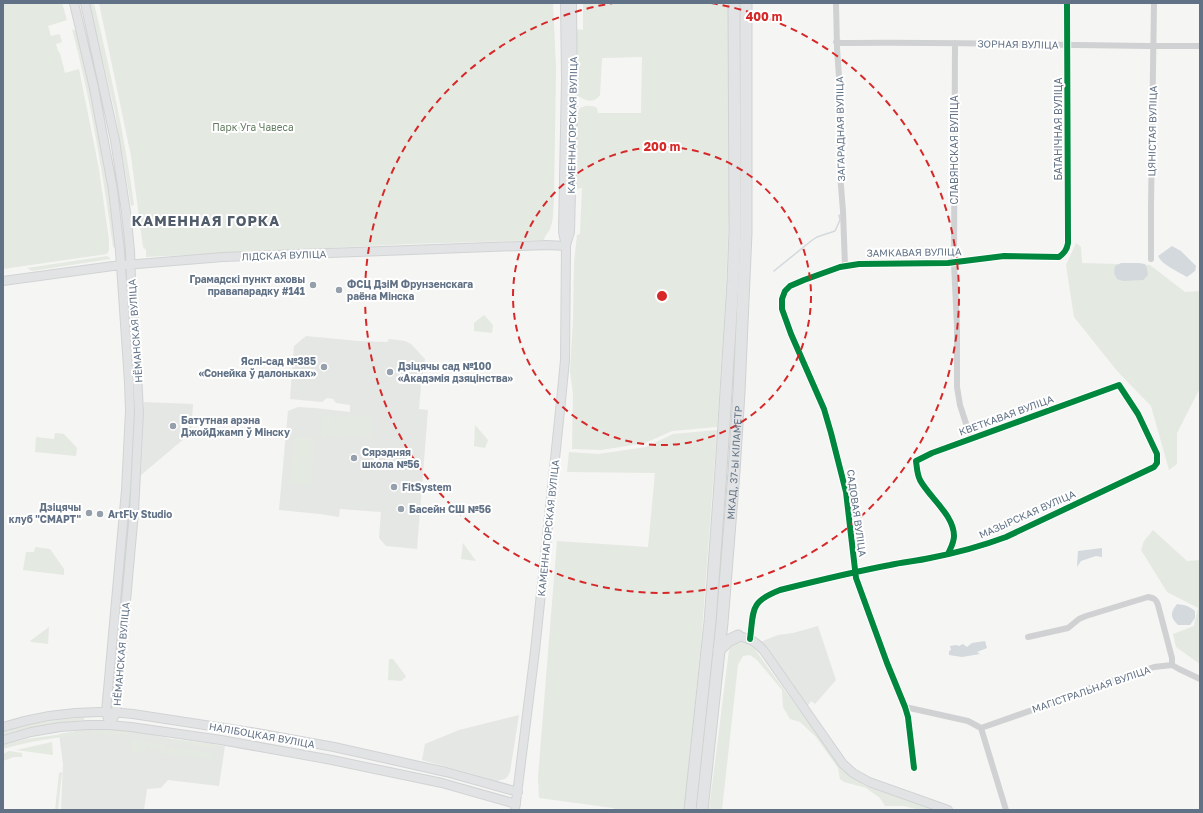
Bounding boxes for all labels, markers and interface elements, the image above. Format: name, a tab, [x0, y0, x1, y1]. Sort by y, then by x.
text: 400 m	[746, 9, 782, 24]
street label: ЗОРНАЯ ВУЛІЦА	[977, 37, 1059, 51]
street label: КАМЕННАГОРСКАЯ ВУЛІЦА	[565, 56, 579, 194]
street label: ЗАГАРАДНАЯ ВУЛІЦА	[833, 76, 847, 182]
street label: БАТАНІЧНАЯ ВУЛІЦА	[1052, 77, 1064, 180]
street label: ЦЯНІСТАЯ ВУЛІЦА	[1145, 85, 1159, 176]
street label: СЛАВЯНСКАЯ ВУЛІЦА	[948, 95, 960, 205]
park label: Парк Уга Чавеса	[212, 121, 294, 133]
text: 200 m	[644, 139, 680, 154]
district label: КАМЕННАЯ ГОРКА	[132, 212, 280, 229]
street label: ЗАМКАВАЯ ВУЛІЦА	[866, 245, 962, 259]
street label: ЛІДСКАЯ ВУЛІЦА	[241, 248, 327, 262]
place label: Грамадскі пункт аховы правапарадку #141	[189, 273, 305, 297]
street label: НЁМАНСКАЯ ВУЛІЦА	[124, 278, 145, 383]
place label: ФСЦ ДзіМ Фрунзенскага раёна Мінска	[347, 278, 473, 302]
marker: Грамадскі пункт аховы правапарадку #141	[308, 280, 318, 290]
marker: ФСЦ ДзіМ Фрунзенскага раёна Мінска	[334, 285, 344, 295]
centre of rings	[655, 289, 669, 303]
place label: Яслі-сад №385 «Сонейка ў далоньках»	[199, 355, 317, 379]
place label: Дзіцячы сад №100 «Акадэмія дзяцінства»	[398, 360, 514, 384]
marker: Яслі-сад №385 «Сонейка ў далоньках»	[319, 362, 329, 372]
marker: Дзіцячы сад №100 «Акадэмія дзяцінства»	[385, 367, 395, 377]
street label: КВЕТКАВАЯ ВУЛІЦА	[957, 392, 1055, 438]
street label: МКАД, 37-Ы КІЛАМЕТР	[724, 405, 744, 520]
place label: Батутная арэна ДжойДжамп ў Мінску	[181, 414, 290, 438]
marker: Батутная арэна ДжойДжамп ў Мінску	[168, 421, 178, 431]
place label: Сярэдняя школа №56	[362, 446, 420, 470]
marker: Сярэдняя школа №56	[349, 453, 359, 463]
street label: КАМЕННАГОРСКАЯ ВУЛІЦА	[535, 459, 561, 597]
street label: САДОВАЯ ВУЛІЦА	[845, 469, 869, 558]
place label: FitSystem	[402, 481, 452, 493]
marker: FitSystem	[389, 482, 399, 492]
street label: МАЗЫРСКАЯ ВУЛІЦА	[977, 487, 1077, 541]
place label: Дзіцячы клуб "СМАРТ"	[9, 501, 81, 525]
place label: Басейн СШ №56	[409, 503, 491, 515]
marker: Басейн СШ №56	[396, 504, 406, 514]
marker: Дзіцячы клуб "СМАРТ"	[84, 508, 94, 518]
place label: ArtFly Studio	[108, 508, 172, 520]
marker: ArtFly Studio	[95, 509, 105, 519]
street label: НЁМАНСКАЯ ВУЛІЦА	[109, 601, 132, 706]
street label: МАГІСТРАЛЬНАЯ ВУЛІЦА	[1030, 663, 1152, 715]
street label: НАЛІБОЦКАЯ ВУЛІЦА	[208, 720, 316, 750]

